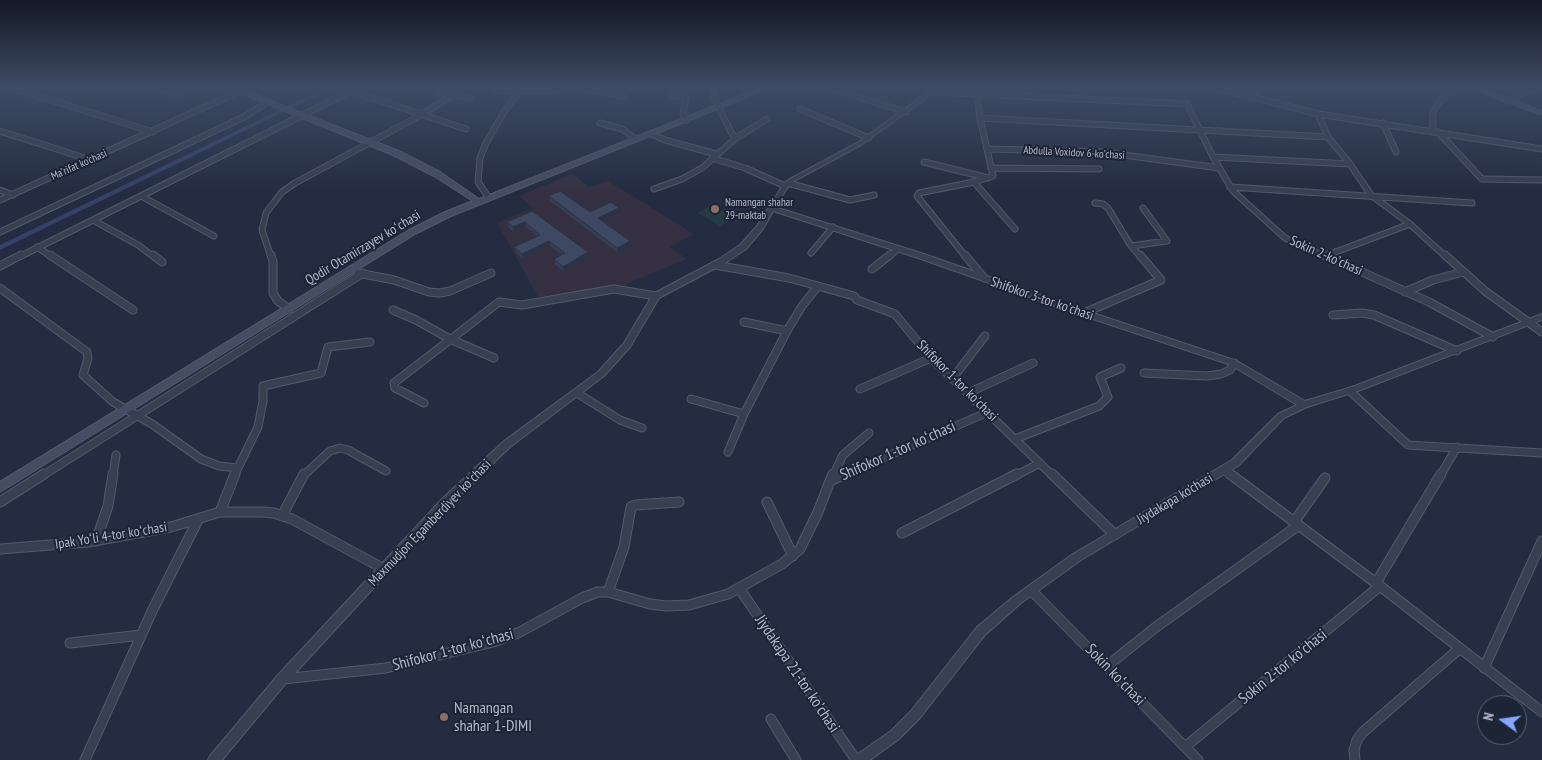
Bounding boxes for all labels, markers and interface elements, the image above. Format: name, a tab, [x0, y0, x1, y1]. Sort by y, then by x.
street label: Abdulla Voxidov 6-koʼchasi	[1023, 144, 1125, 162]
street label: Maʼrifat ko'chasi	[49, 147, 109, 183]
place label: Namangan shahar 29-maktab	[725, 196, 793, 222]
marker: Namangan shahar 29-maktab	[709, 203, 721, 215]
street label: Qodir Otamirzayev koʻchasi	[302, 207, 424, 289]
street label: Sokin 2-koʼchasi	[1287, 232, 1365, 280]
street label: Shifokor 3-tor koʼchasi	[988, 273, 1096, 325]
street label: Shifokor 1-tor koʼchasi	[913, 337, 1001, 425]
street label: Shifokor 1-tor koʻchasi	[837, 417, 959, 485]
street label: Maxmudjon Egamberdiyev koʻchasi	[365, 456, 495, 590]
street label: Jiydakapa ko'chasi	[1134, 470, 1216, 528]
street label: Ipak Yoʻli 4-tor koʻchasi	[54, 519, 168, 553]
street label: Jiydakapa 21-tor koʼchasi	[751, 612, 843, 736]
street label: Shifokor 1-tor koʻchasi	[390, 625, 516, 675]
street label: Sokin 2-tor koʼchasi	[1235, 625, 1331, 709]
street label: Sokin koʻchasi	[1081, 640, 1149, 710]
north arrow	[1477, 695, 1527, 745]
place label: Namangan shahar 1-DIMI	[454, 698, 532, 736]
marker: Namangan shahar 1-DIMI	[438, 711, 450, 723]
text: N	[1479, 711, 1498, 722]

